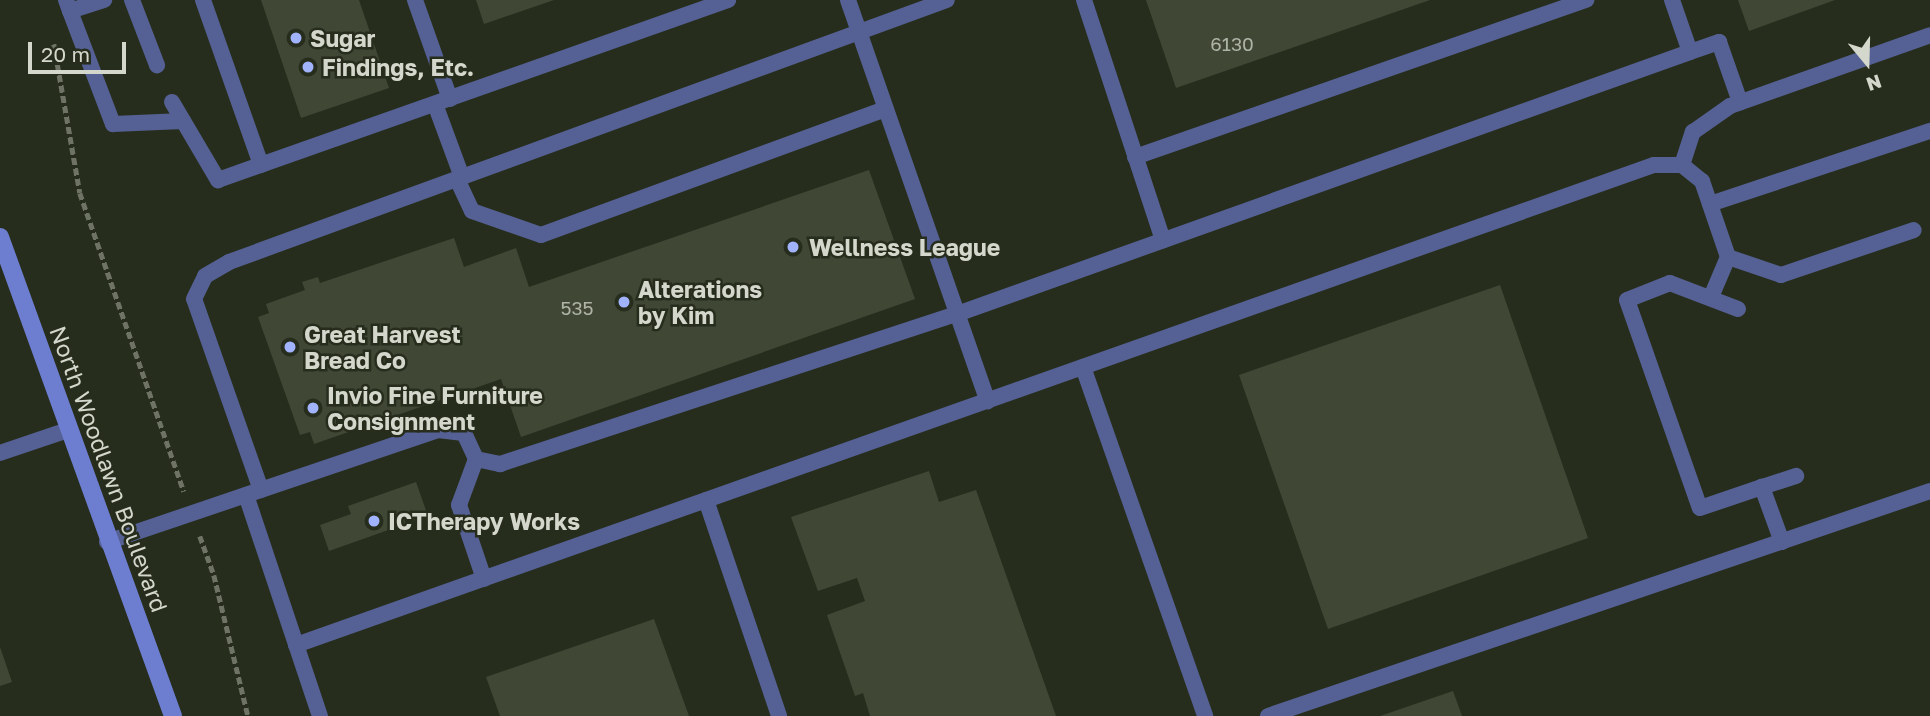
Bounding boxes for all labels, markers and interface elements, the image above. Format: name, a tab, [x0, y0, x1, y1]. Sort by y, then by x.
place label: Sugar	[310, 24, 376, 52]
scale bar	[32, 28, 130, 72]
north arrow	[1832, 28, 1902, 98]
marker: Sugar	[288, 30, 304, 46]
house number: 6130	[1210, 33, 1254, 55]
text: 20 m	[41, 41, 90, 67]
place label: Findings, Etc.	[322, 53, 474, 81]
marker: Findings, Etc.	[300, 59, 316, 75]
text: N	[1863, 70, 1885, 97]
place label: Wellness League	[809, 233, 1000, 261]
marker: Wellness League	[783, 237, 803, 257]
place label: Alterations by Kim	[638, 275, 762, 329]
marker: Alterations by Kim	[616, 294, 632, 310]
house number: 535	[560, 297, 594, 319]
place label: Great Harvest Bread Co	[304, 320, 461, 374]
street label: North Woodlawn Boulevard	[44, 322, 174, 616]
marker: Great Harvest Bread Co	[282, 339, 298, 355]
place label: Invio Fine Furniture Consignment	[327, 381, 543, 435]
marker: Invio Fine Furniture Consignment	[305, 400, 321, 416]
place label: ICTherapy Works	[388, 507, 580, 535]
marker: ICTherapy Works	[366, 513, 382, 529]

